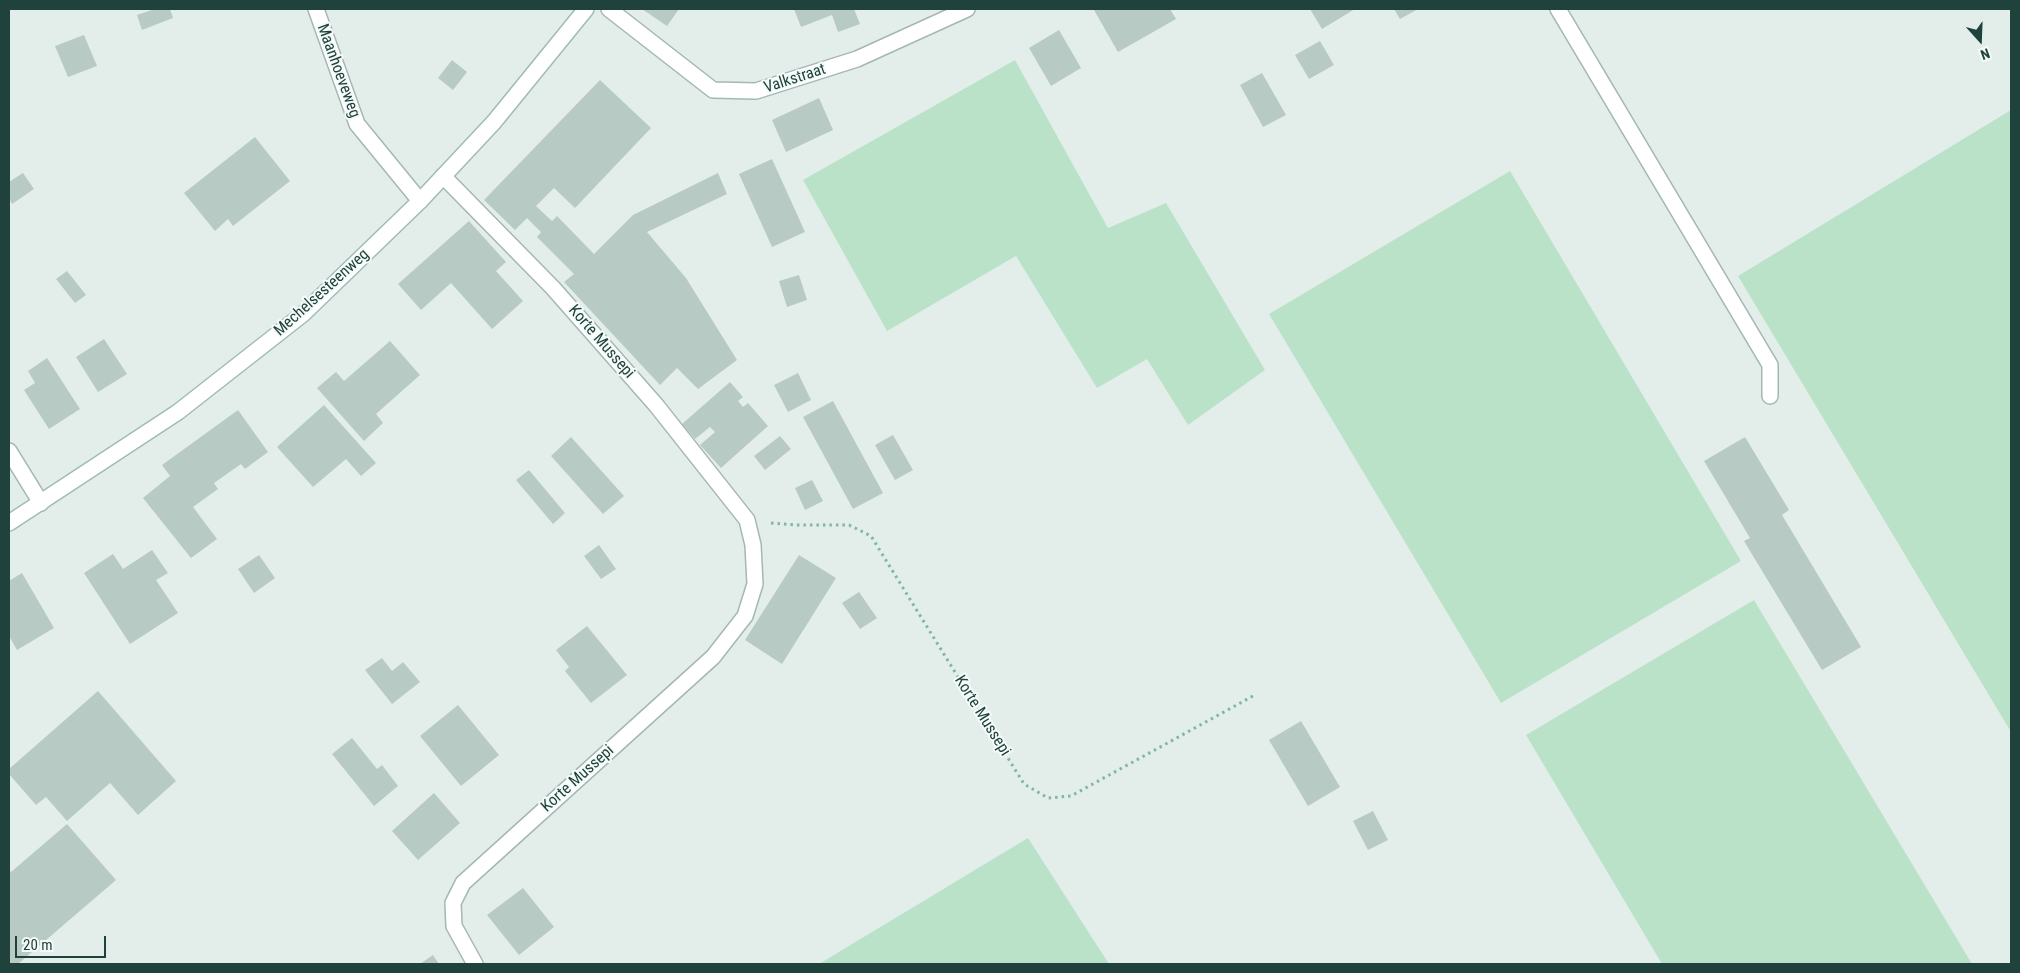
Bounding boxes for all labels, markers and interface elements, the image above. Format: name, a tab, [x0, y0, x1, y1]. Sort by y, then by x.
north arrow	[1955, 15, 2005, 65]
street label: Maanhoeveweg	[312, 22, 364, 120]
text: N	[1978, 45, 1992, 63]
street label: Valkstraat	[762, 60, 828, 98]
street label: Mechelsesteenweg	[271, 245, 373, 341]
street label: Korte Mussepi	[564, 301, 638, 383]
street label: Korte Mussepi	[950, 672, 1014, 760]
street label: Korte Mussepi	[538, 741, 618, 817]
scale bar	[18, 926, 109, 958]
text: 20 m	[23, 936, 53, 954]

